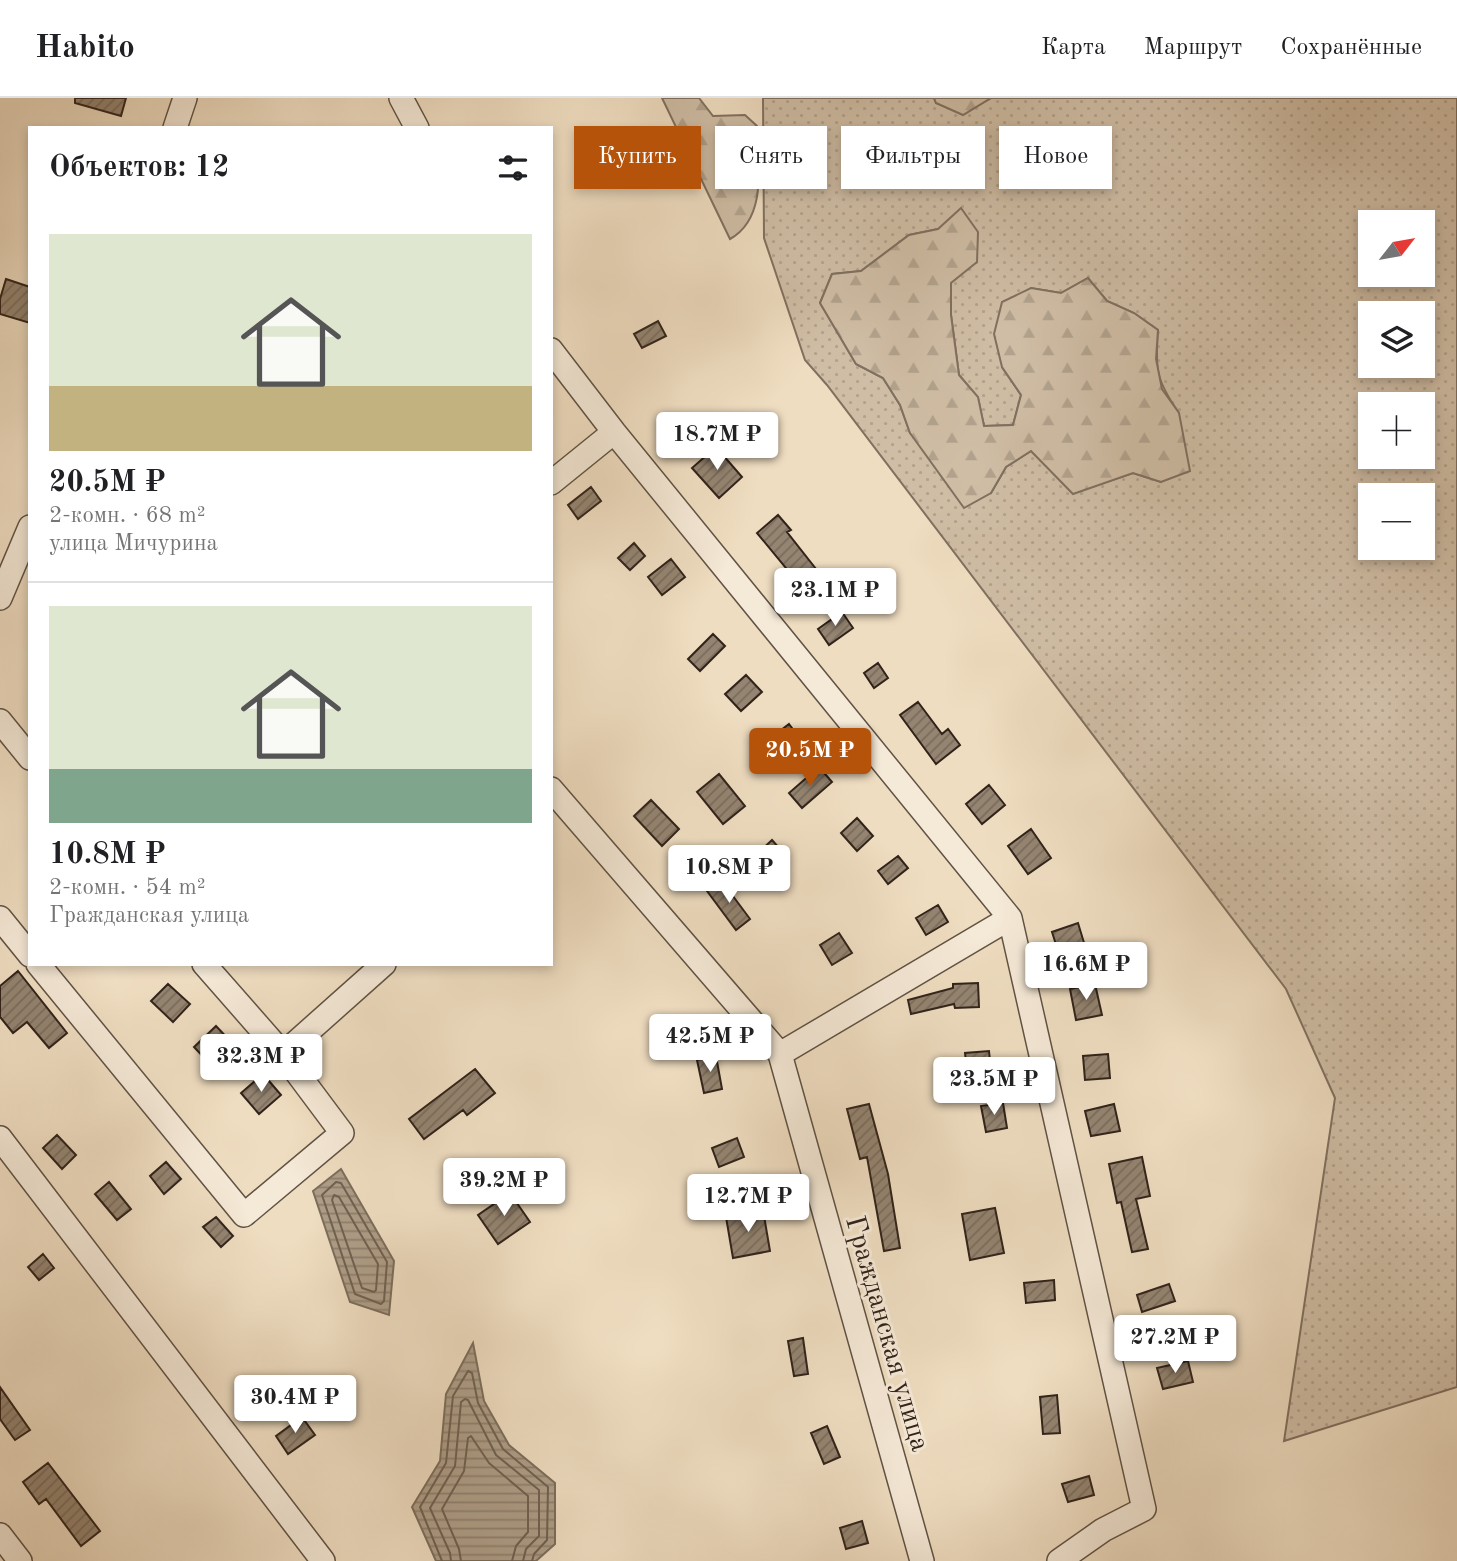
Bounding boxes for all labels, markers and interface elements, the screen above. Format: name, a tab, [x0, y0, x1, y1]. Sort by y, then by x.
text: Habito	[35, 32, 135, 65]
text: Карта	[1041, 36, 1106, 60]
text: Маршрут	[1144, 36, 1242, 60]
text: Сохранённые	[1280, 36, 1422, 60]
chip: Купить	[574, 126, 701, 189]
chip: Снять	[715, 126, 827, 189]
chip: Фильтры	[841, 126, 985, 189]
chip: Новое	[999, 126, 1112, 189]
icon: filters	[494, 149, 532, 187]
text: Объектов: 12	[49, 153, 229, 183]
north arrow	[1358, 210, 1435, 287]
map controls	[1358, 210, 1435, 560]
icon: home	[228, 279, 354, 405]
button: layers	[1358, 301, 1435, 378]
button: +	[1358, 392, 1435, 469]
pin: 18.7M ₽	[652, 412, 782, 472]
text: 18.7M ₽	[672, 423, 762, 446]
text: 20.5M ₽	[49, 468, 166, 498]
button: −	[1358, 483, 1435, 560]
text: 2-комн. · 68 m²	[49, 504, 206, 527]
text: улица Мичурина	[49, 532, 218, 555]
pin: 23.1M ₽	[770, 568, 900, 628]
text: 23.1M ₽	[790, 579, 880, 602]
icon: home	[228, 651, 354, 777]
pin: 20.5M ₽	[745, 728, 875, 788]
text: 20.5M ₽	[765, 739, 855, 762]
text: 10.8M ₽	[49, 840, 166, 870]
pin: 10.8M ₽	[664, 846, 794, 905]
text: 10.8M ₽	[684, 856, 774, 879]
text: 2-комн. · 54 m²	[49, 876, 206, 899]
text: Гражданская улица	[49, 904, 249, 927]
pin: 16.6M ₽	[1021, 942, 1151, 1002]
text: 16.6M ₽	[1041, 953, 1131, 976]
pin: 42.5M ₽	[645, 1014, 775, 1074]
text: 42.5M ₽	[665, 1025, 755, 1048]
pin: 32.3M ₽	[196, 1034, 326, 1094]
text: 32.3M ₽	[216, 1045, 306, 1068]
pin: 23.5M ₽	[929, 1058, 1059, 1117]
text: 23.5M ₽	[949, 1068, 1039, 1091]
pin: 39.2M ₽	[439, 1158, 569, 1218]
text: 39.2M ₽	[459, 1169, 549, 1192]
pin: 12.7M ₽	[683, 1174, 813, 1234]
text: 12.7M ₽	[703, 1185, 793, 1208]
street label: Гражданская улица	[839, 1213, 933, 1455]
pin: 27.2M ₽	[1110, 1316, 1240, 1375]
text: 27.2M ₽	[1130, 1326, 1220, 1349]
pin: 30.4M ₽	[230, 1376, 360, 1435]
text: 30.4M ₽	[250, 1386, 340, 1409]

